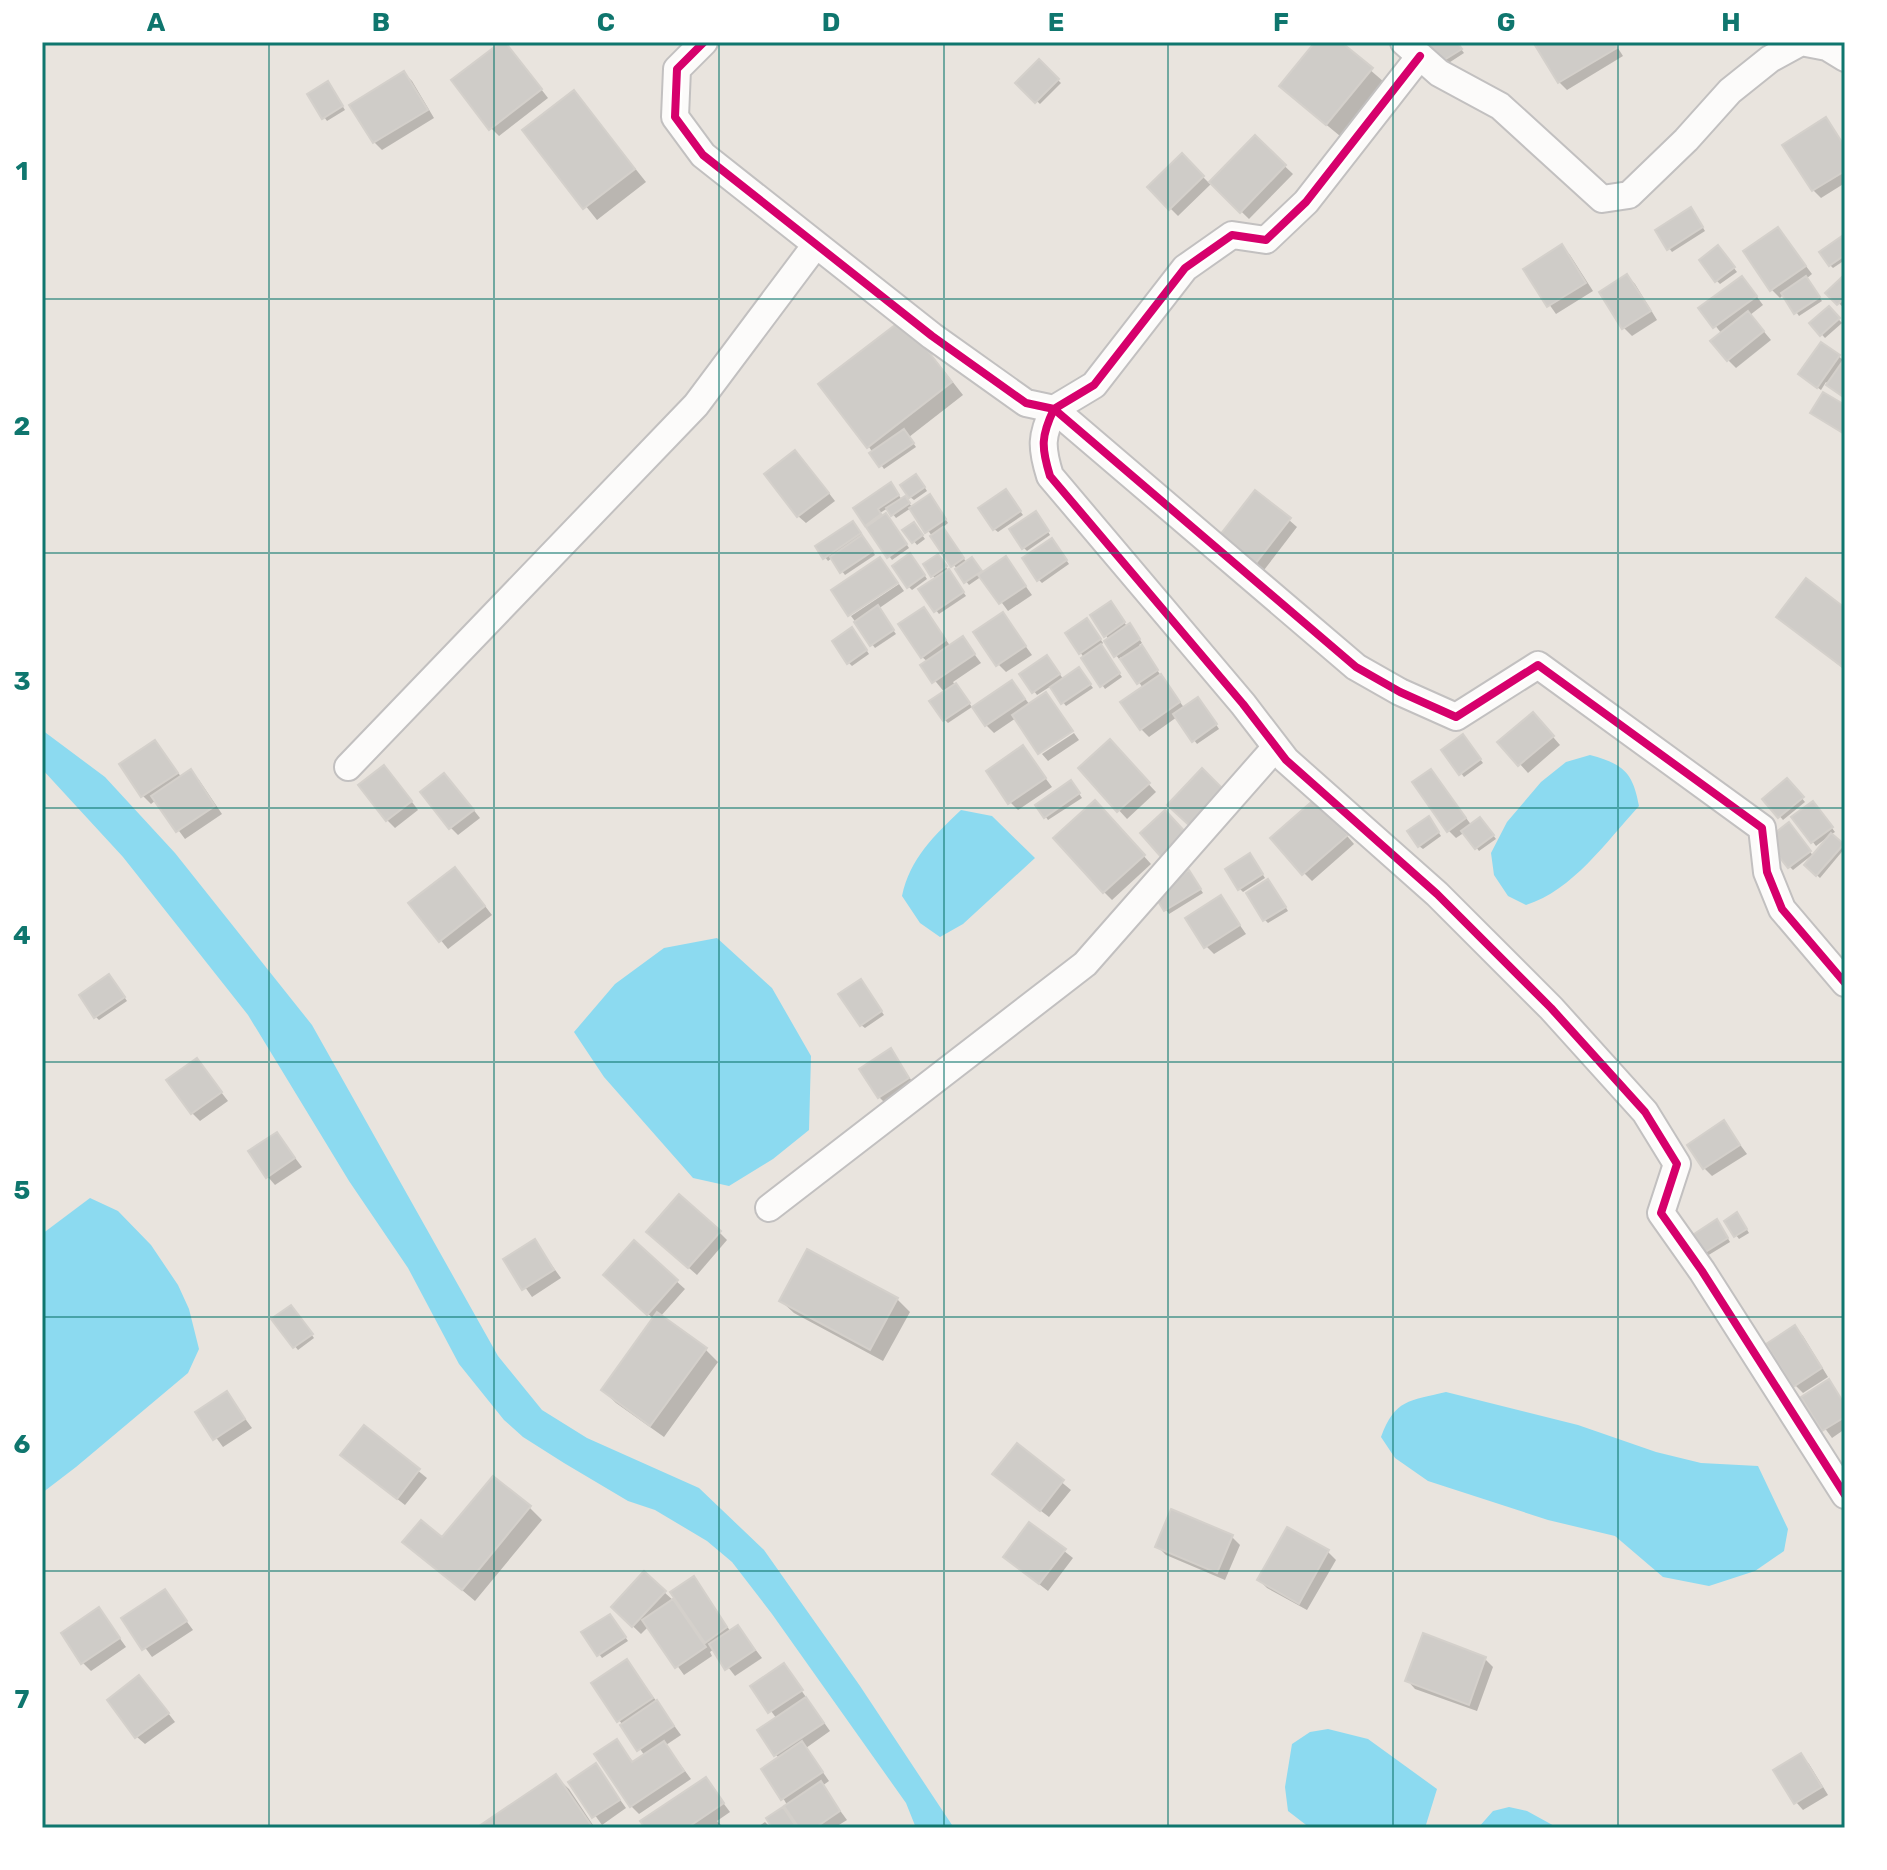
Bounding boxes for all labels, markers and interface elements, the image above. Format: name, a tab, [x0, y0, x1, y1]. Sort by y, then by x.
text: A	[147, 7, 166, 38]
text: B	[372, 7, 390, 38]
text: C	[597, 7, 615, 38]
text: D	[822, 7, 840, 38]
text: E	[1048, 7, 1064, 38]
text: F	[1273, 7, 1289, 38]
text: G	[1497, 7, 1515, 38]
text: H	[1721, 7, 1741, 38]
text: 1	[16, 156, 28, 187]
text: 2	[14, 411, 30, 442]
text: 3	[13, 666, 31, 697]
text: 4	[13, 920, 31, 951]
text: 5	[14, 1175, 30, 1206]
text: 6	[14, 1429, 31, 1460]
text: 7	[15, 1684, 30, 1715]

